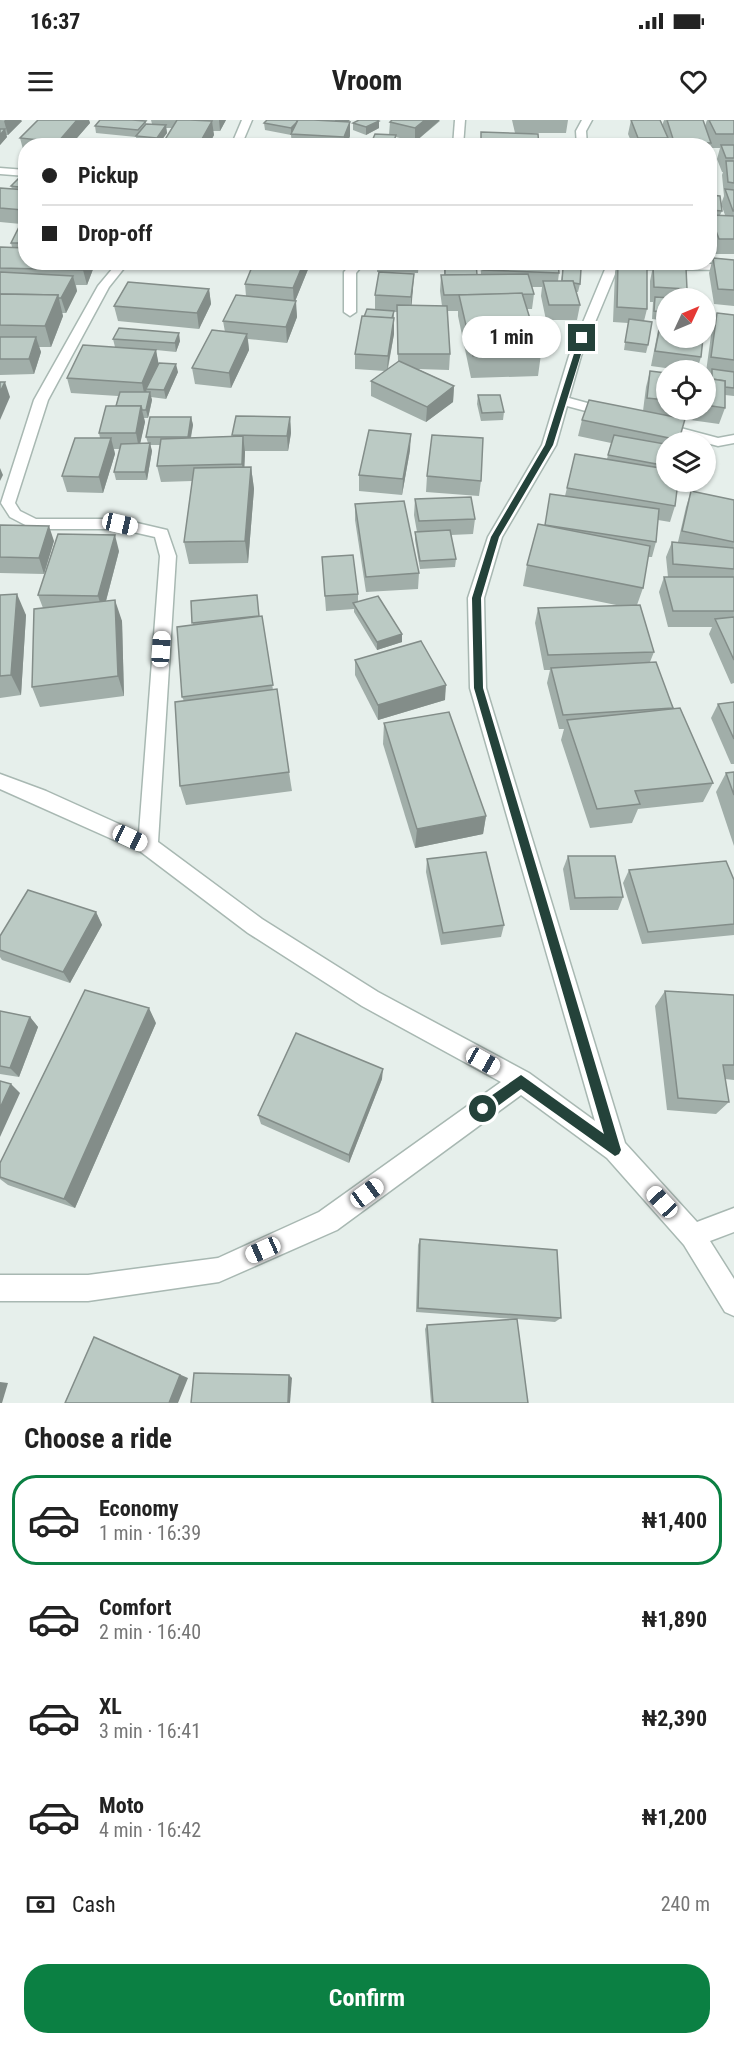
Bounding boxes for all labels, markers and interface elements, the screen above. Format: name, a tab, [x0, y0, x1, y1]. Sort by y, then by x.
text: 16:37	[30, 9, 81, 34]
icon: menu	[24, 65, 57, 98]
text: Vroom	[332, 65, 402, 97]
icon: heart	[677, 65, 710, 98]
text: Pickup	[78, 163, 138, 188]
text: Drop-off	[78, 221, 152, 246]
north arrow	[656, 288, 716, 348]
map controls	[656, 288, 716, 492]
callout: 1 min	[462, 317, 561, 359]
route end	[568, 324, 595, 351]
text: 1 min	[489, 325, 534, 349]
button: locate	[656, 360, 716, 420]
button: layers	[656, 432, 716, 492]
car	[100, 511, 140, 537]
car	[151, 630, 171, 668]
car	[110, 822, 150, 854]
car	[463, 1044, 503, 1078]
route start	[469, 1095, 496, 1122]
car	[347, 1175, 387, 1211]
car	[643, 1183, 681, 1221]
car	[243, 1234, 283, 1266]
text: Choose a ride	[24, 1423, 172, 1455]
icon: car	[27, 1493, 81, 1547]
text: Economy	[99, 1496, 179, 1521]
text: ₦1,400	[641, 1508, 707, 1533]
text: 1 min · 16:39	[99, 1521, 201, 1545]
icon: car	[27, 1592, 81, 1646]
text: Comfort	[99, 1595, 172, 1620]
text: ₦1,890	[641, 1607, 707, 1632]
text: 2 min · 16:40	[99, 1620, 201, 1644]
icon: car	[27, 1691, 81, 1745]
text: XL	[99, 1694, 122, 1719]
text: ₦2,390	[641, 1706, 707, 1731]
text: 3 min · 16:41	[99, 1719, 201, 1743]
icon: car	[27, 1790, 81, 1844]
text: Moto	[99, 1793, 144, 1818]
text: ₦1,200	[641, 1805, 707, 1830]
text: 4 min · 16:42	[99, 1818, 201, 1842]
icon: cash	[24, 1888, 57, 1921]
text: Cash	[72, 1892, 116, 1917]
text: 240 m	[661, 1892, 710, 1916]
button: Confirm	[24, 1964, 710, 2033]

